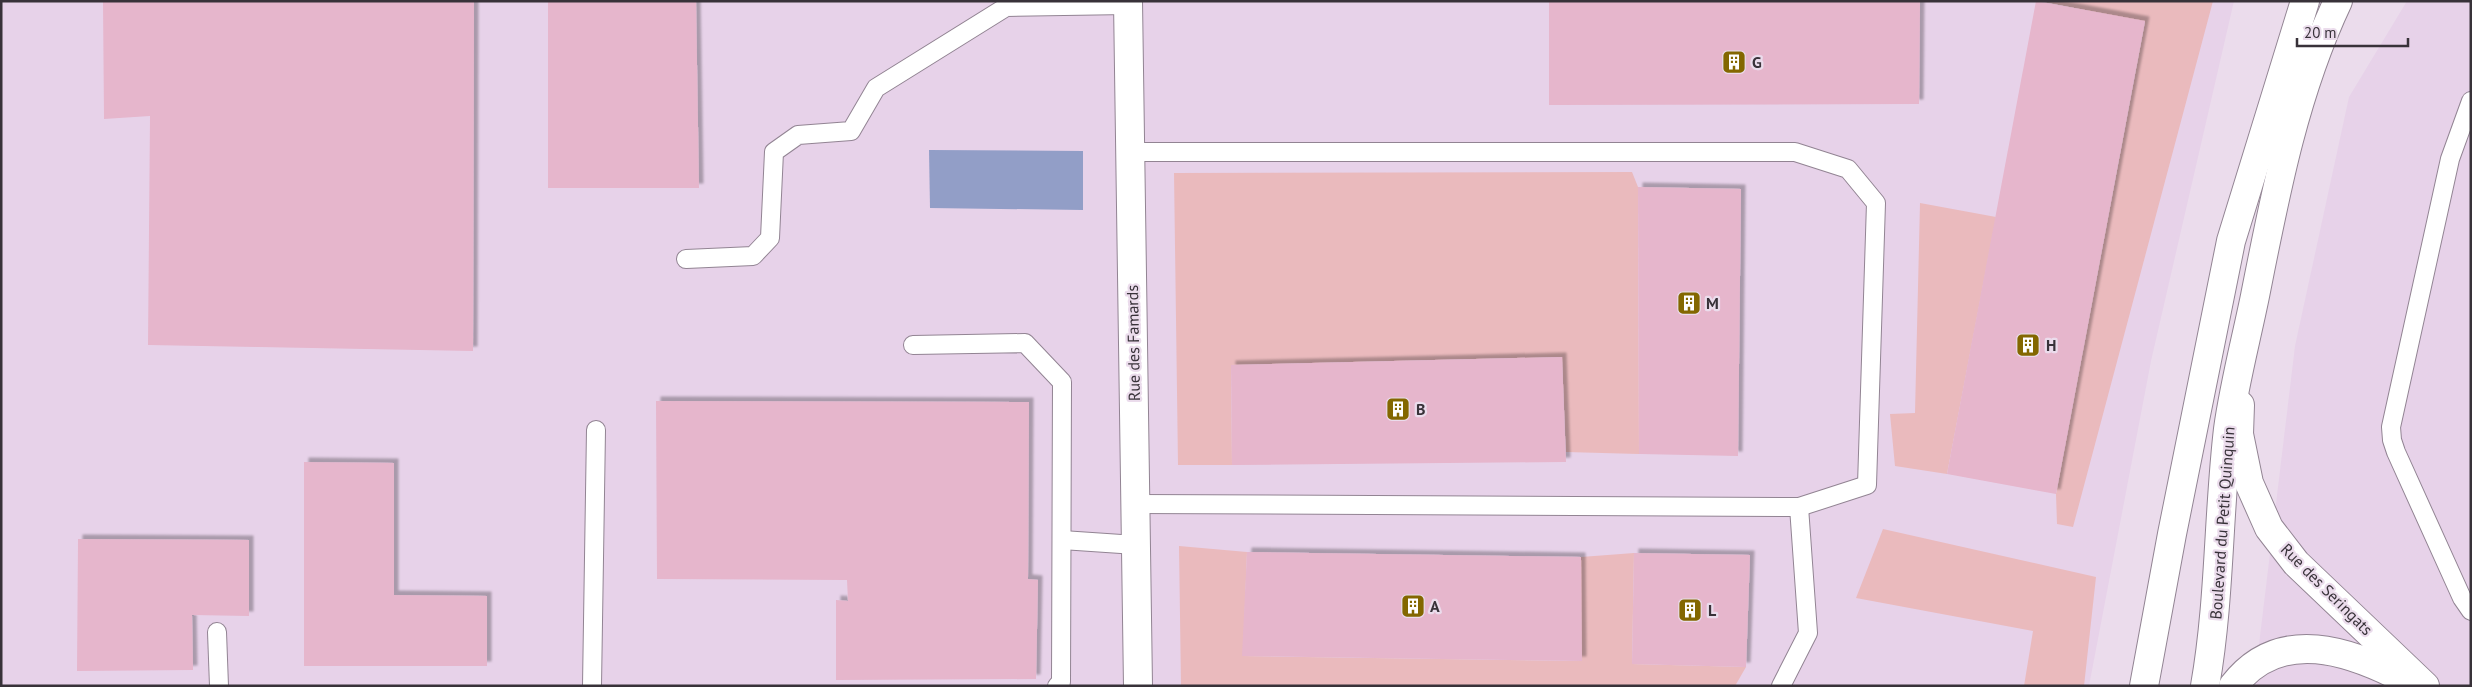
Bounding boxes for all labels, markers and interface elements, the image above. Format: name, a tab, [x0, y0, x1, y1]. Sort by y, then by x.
scale bar	[2297, 15, 2408, 47]
text: 20 m	[2304, 23, 2337, 42]
building icon: G	[1721, 49, 1747, 75]
place label: G	[1752, 52, 1762, 72]
street label: Rue des Famards	[1122, 285, 1144, 401]
building icon: M	[1676, 290, 1702, 316]
place label: M	[1706, 293, 1719, 313]
building icon: H	[2015, 332, 2041, 358]
place label: H	[2046, 335, 2056, 355]
building icon: B	[1385, 396, 1411, 422]
place label: B	[1416, 399, 1425, 419]
street label: Boulevard du Petit Quinquin	[2205, 426, 2239, 620]
street label: Rue des Seringats	[2277, 539, 2377, 639]
building icon: A	[1400, 593, 1426, 619]
place label: A	[1430, 596, 1440, 616]
building icon: L	[1677, 597, 1703, 623]
place label: L	[1708, 600, 1717, 620]

